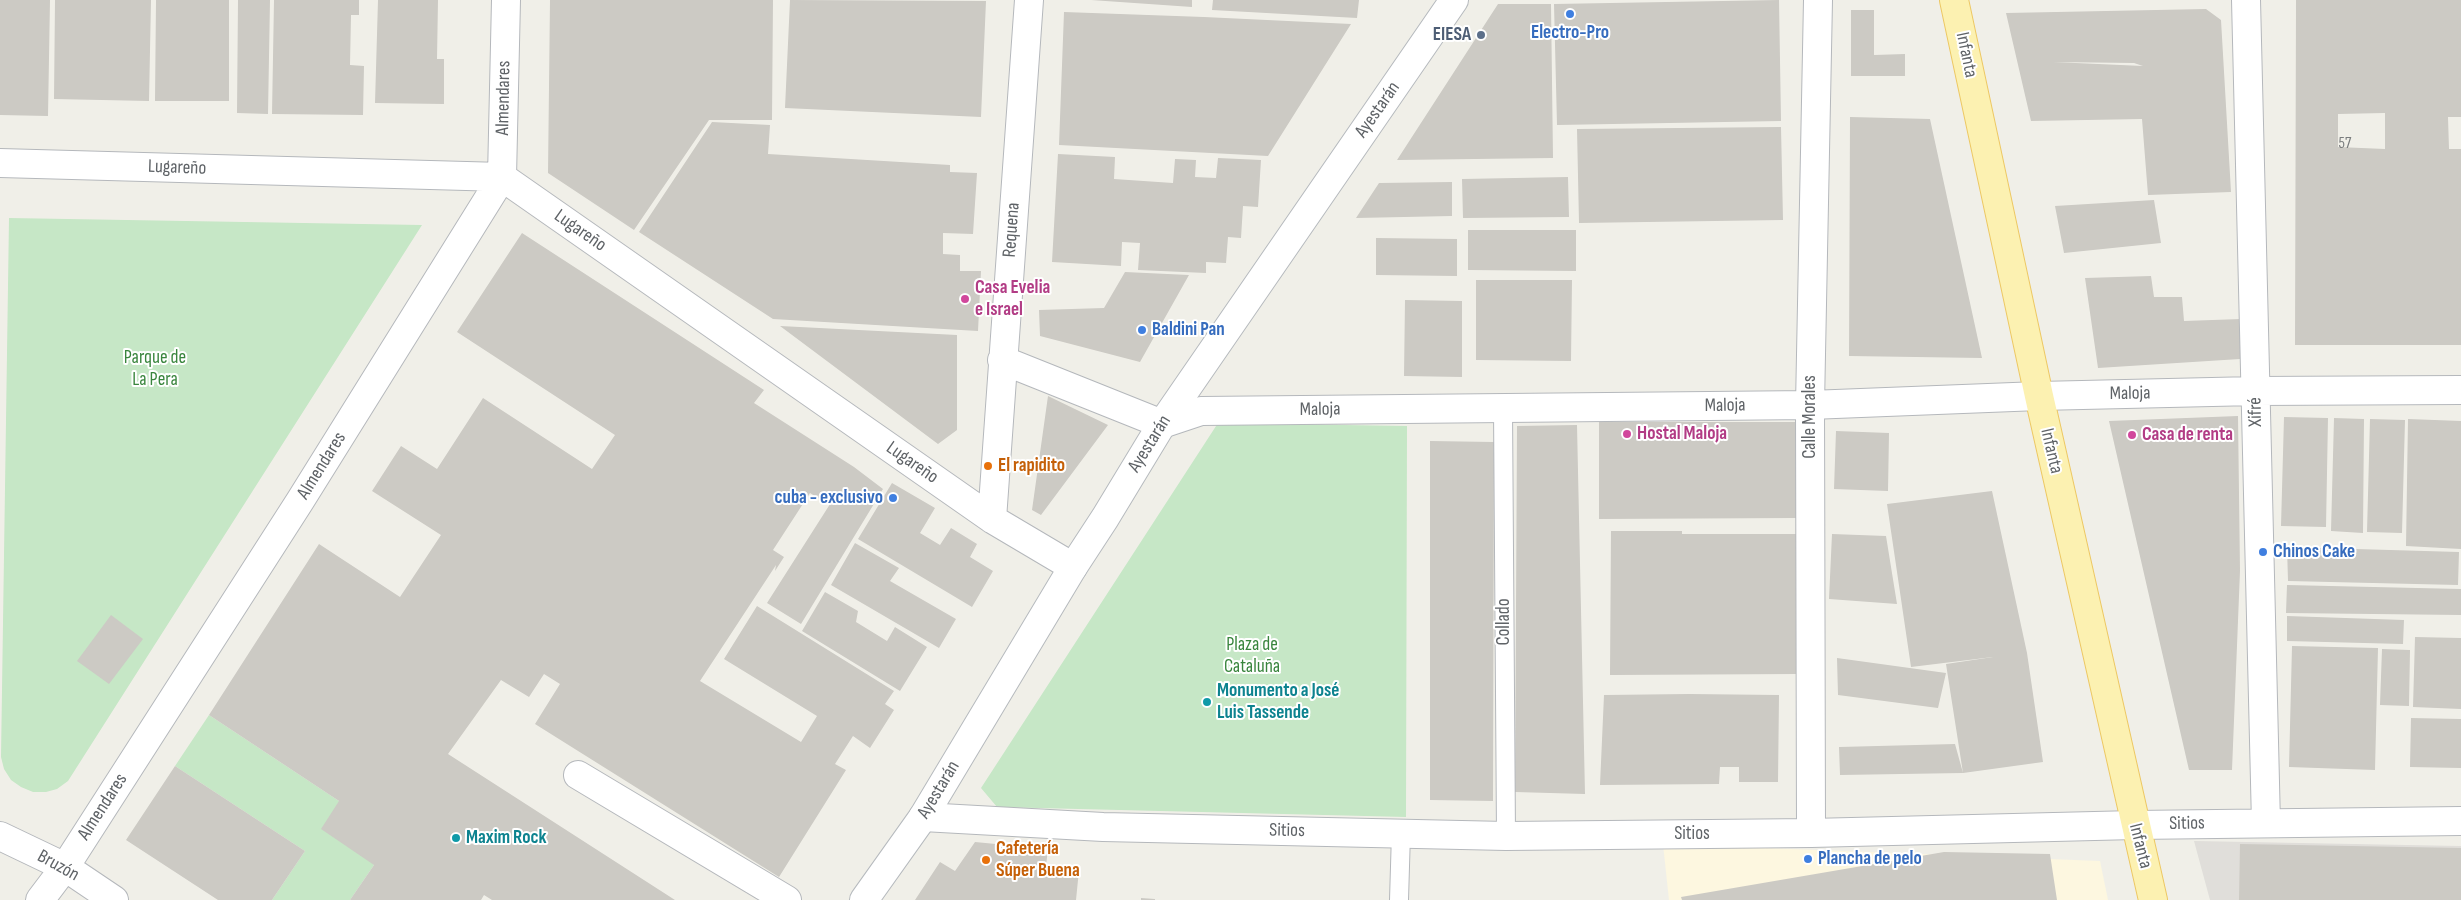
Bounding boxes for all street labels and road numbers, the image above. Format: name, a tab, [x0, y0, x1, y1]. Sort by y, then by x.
street label: Infanta	[1950, 30, 1982, 80]
street label: Almendares	[492, 60, 516, 136]
street label: Ayestarán	[1351, 78, 1405, 142]
street label: Lugareño	[147, 156, 207, 180]
street label: Requena	[999, 202, 1025, 258]
street label: Lugareño	[550, 205, 610, 257]
street label: Calle Morales	[1799, 375, 1821, 459]
street label: Maloja	[2109, 382, 2151, 406]
street label: Maloja	[1704, 394, 1746, 418]
street label: Xifré	[2244, 397, 2268, 427]
street label: Maloja	[1299, 398, 1341, 422]
street label: Ayestarán	[1124, 411, 1176, 477]
street label: Infanta	[2035, 426, 2067, 476]
street label: Almendares	[293, 428, 351, 504]
street label: Lugareño	[882, 437, 942, 489]
street label: Collado	[1493, 598, 1515, 646]
street label: Ayestarán	[913, 757, 965, 823]
street label: Almendares	[73, 769, 133, 845]
street label: Sitios	[2169, 812, 2205, 836]
street label: Sitios	[1269, 819, 1305, 843]
street label: Infanta	[2123, 821, 2157, 871]
street label: Sitios	[1674, 823, 1710, 845]
street label: Bruzón	[33, 845, 83, 887]

